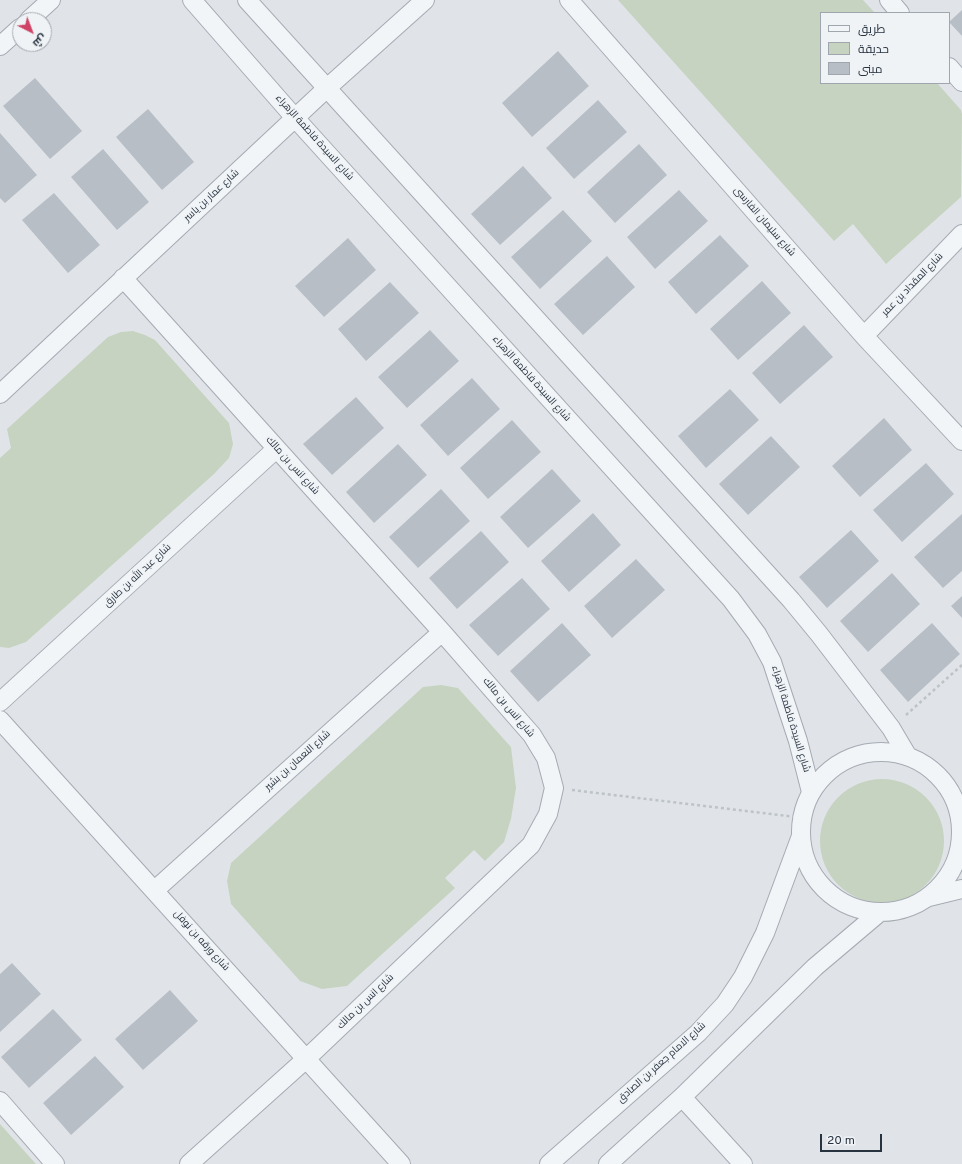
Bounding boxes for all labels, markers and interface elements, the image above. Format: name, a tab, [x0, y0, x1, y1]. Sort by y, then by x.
north arrow	[12, 12, 52, 52]
legend	[820, 12, 950, 84]
text: طريق	[858, 22, 885, 38]
text: ش	[29, 30, 49, 50]
text: حديقة	[858, 42, 889, 58]
text: مبنى	[858, 62, 883, 78]
street label: شارع السيدة فاطمة الزهراء	[272, 93, 356, 183]
street label: شارع عمار بن ياسر	[182, 167, 242, 225]
street label: شارع سليمان الفارسى	[731, 185, 797, 259]
street label: شارع المقداد بن عمر	[880, 251, 946, 319]
street label: شارع السيدة فاطمة الزهراء	[489, 334, 573, 424]
street label: شارع انس بن مالك	[263, 434, 321, 498]
street label: شارع عبد الله بن طارق	[102, 542, 174, 610]
street label: شارع السيدة فاطمة الزهراء	[768, 664, 812, 774]
street label: شارع انس بن مالك	[480, 676, 536, 740]
street label: شارع النعمان بن بشير	[263, 728, 333, 794]
street label: شارع ورقه بن نوفل	[171, 908, 231, 974]
street label: شارع انس بن مالك	[335, 972, 397, 1032]
street label: شارع الامام جعفر بن الصادق	[615, 1020, 709, 1106]
scale bar	[822, 1126, 884, 1152]
text: 20 m	[827, 1133, 855, 1149]

